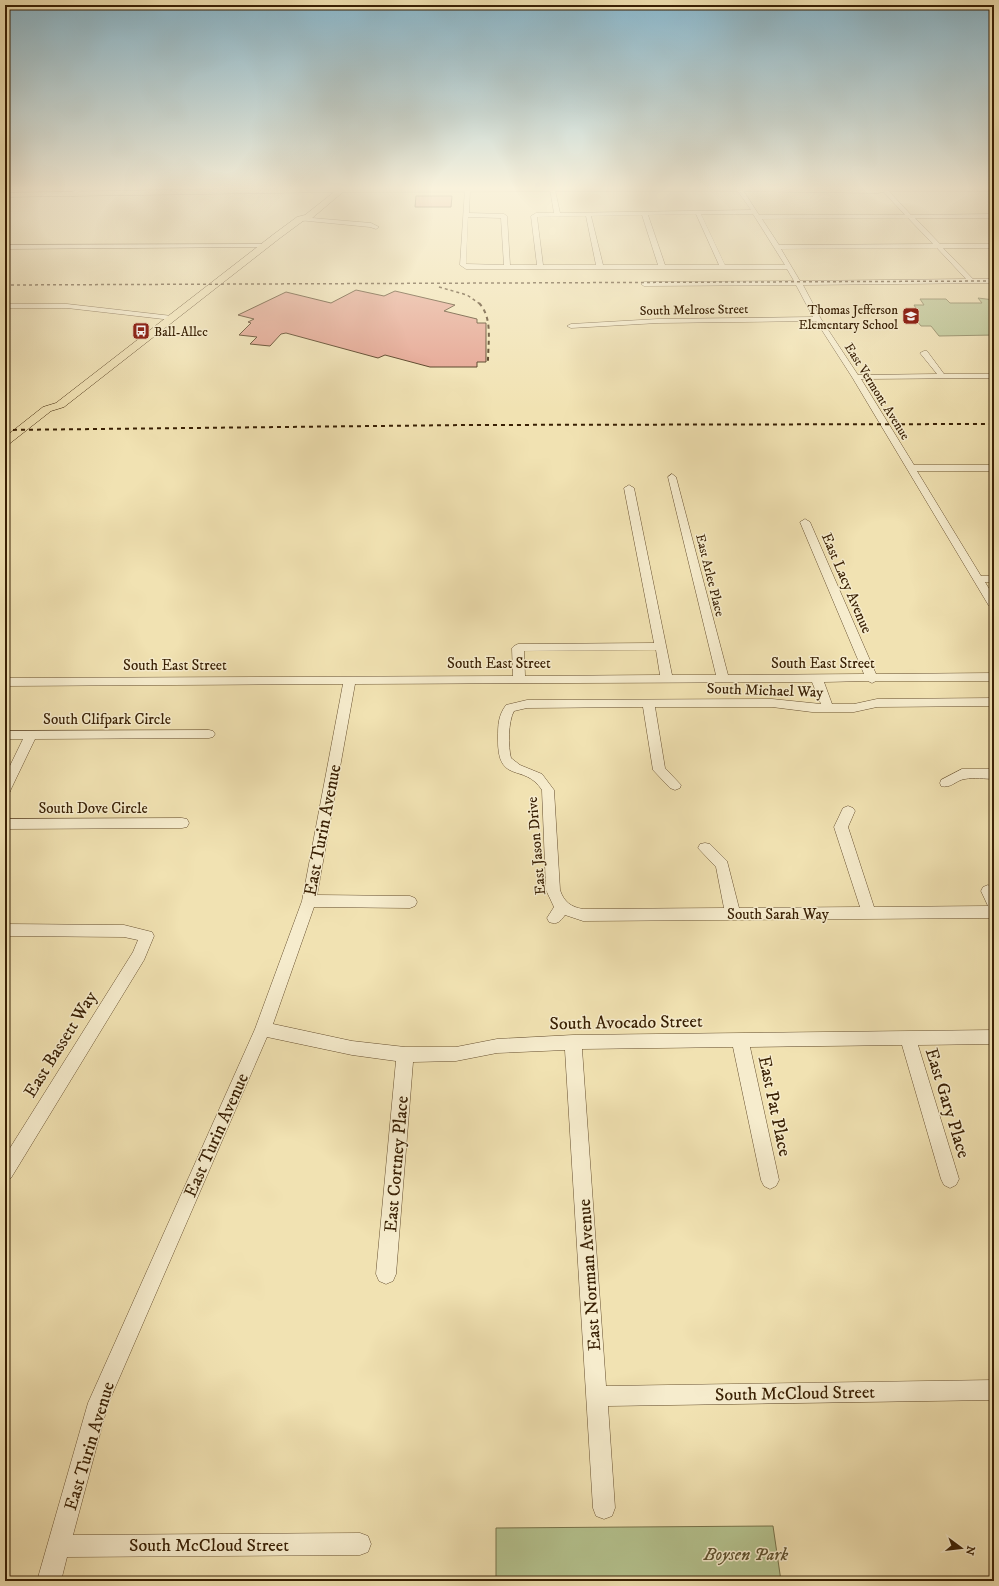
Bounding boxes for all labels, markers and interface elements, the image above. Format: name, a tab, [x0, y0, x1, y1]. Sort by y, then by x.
street label: South Melrose Street	[640, 301, 748, 319]
place label: Thomas Jefferson Elementary School	[799, 302, 898, 333]
school or university icon: Thomas Jefferson Elementary School	[901, 306, 921, 326]
bus stop icon: Ball-Allec	[131, 321, 151, 341]
place label: Ball-Allec	[154, 324, 208, 340]
street label: East Vermont Avenue	[841, 340, 913, 443]
street label: East Lacy Avenue	[817, 530, 876, 636]
street label: East Arlee Place	[692, 532, 728, 618]
street label: South East Street	[447, 654, 551, 673]
street label: South East Street	[771, 654, 875, 673]
street label: South East Street	[123, 656, 227, 675]
street label: South Michael Way	[706, 679, 825, 702]
street label: South Clifpark Circle	[43, 710, 171, 729]
street label: East Turin Avenue	[299, 763, 347, 898]
street label: East Jason Drive	[523, 796, 550, 896]
street label: South Dove Circle	[38, 799, 148, 818]
street label: South Sarah Way	[727, 905, 830, 924]
street label: East Bassett Way	[19, 987, 103, 1102]
street label: South Avocado Street	[549, 1011, 703, 1035]
street label: East Gary Place	[920, 1046, 974, 1161]
street label: East Pat Place	[753, 1054, 795, 1159]
street label: East Turin Avenue	[180, 1070, 254, 1201]
street label: East Cortney Place	[380, 1095, 414, 1233]
street label: East Norman Avenue	[574, 1198, 606, 1352]
street label: East Turin Avenue	[60, 1379, 120, 1513]
street label: South McCloud Street	[715, 1382, 875, 1406]
north arrow	[941, 1528, 981, 1568]
street label: South McCloud Street	[129, 1535, 289, 1557]
park label: Boysen Park	[703, 1544, 789, 1566]
text: N	[962, 1544, 978, 1557]

